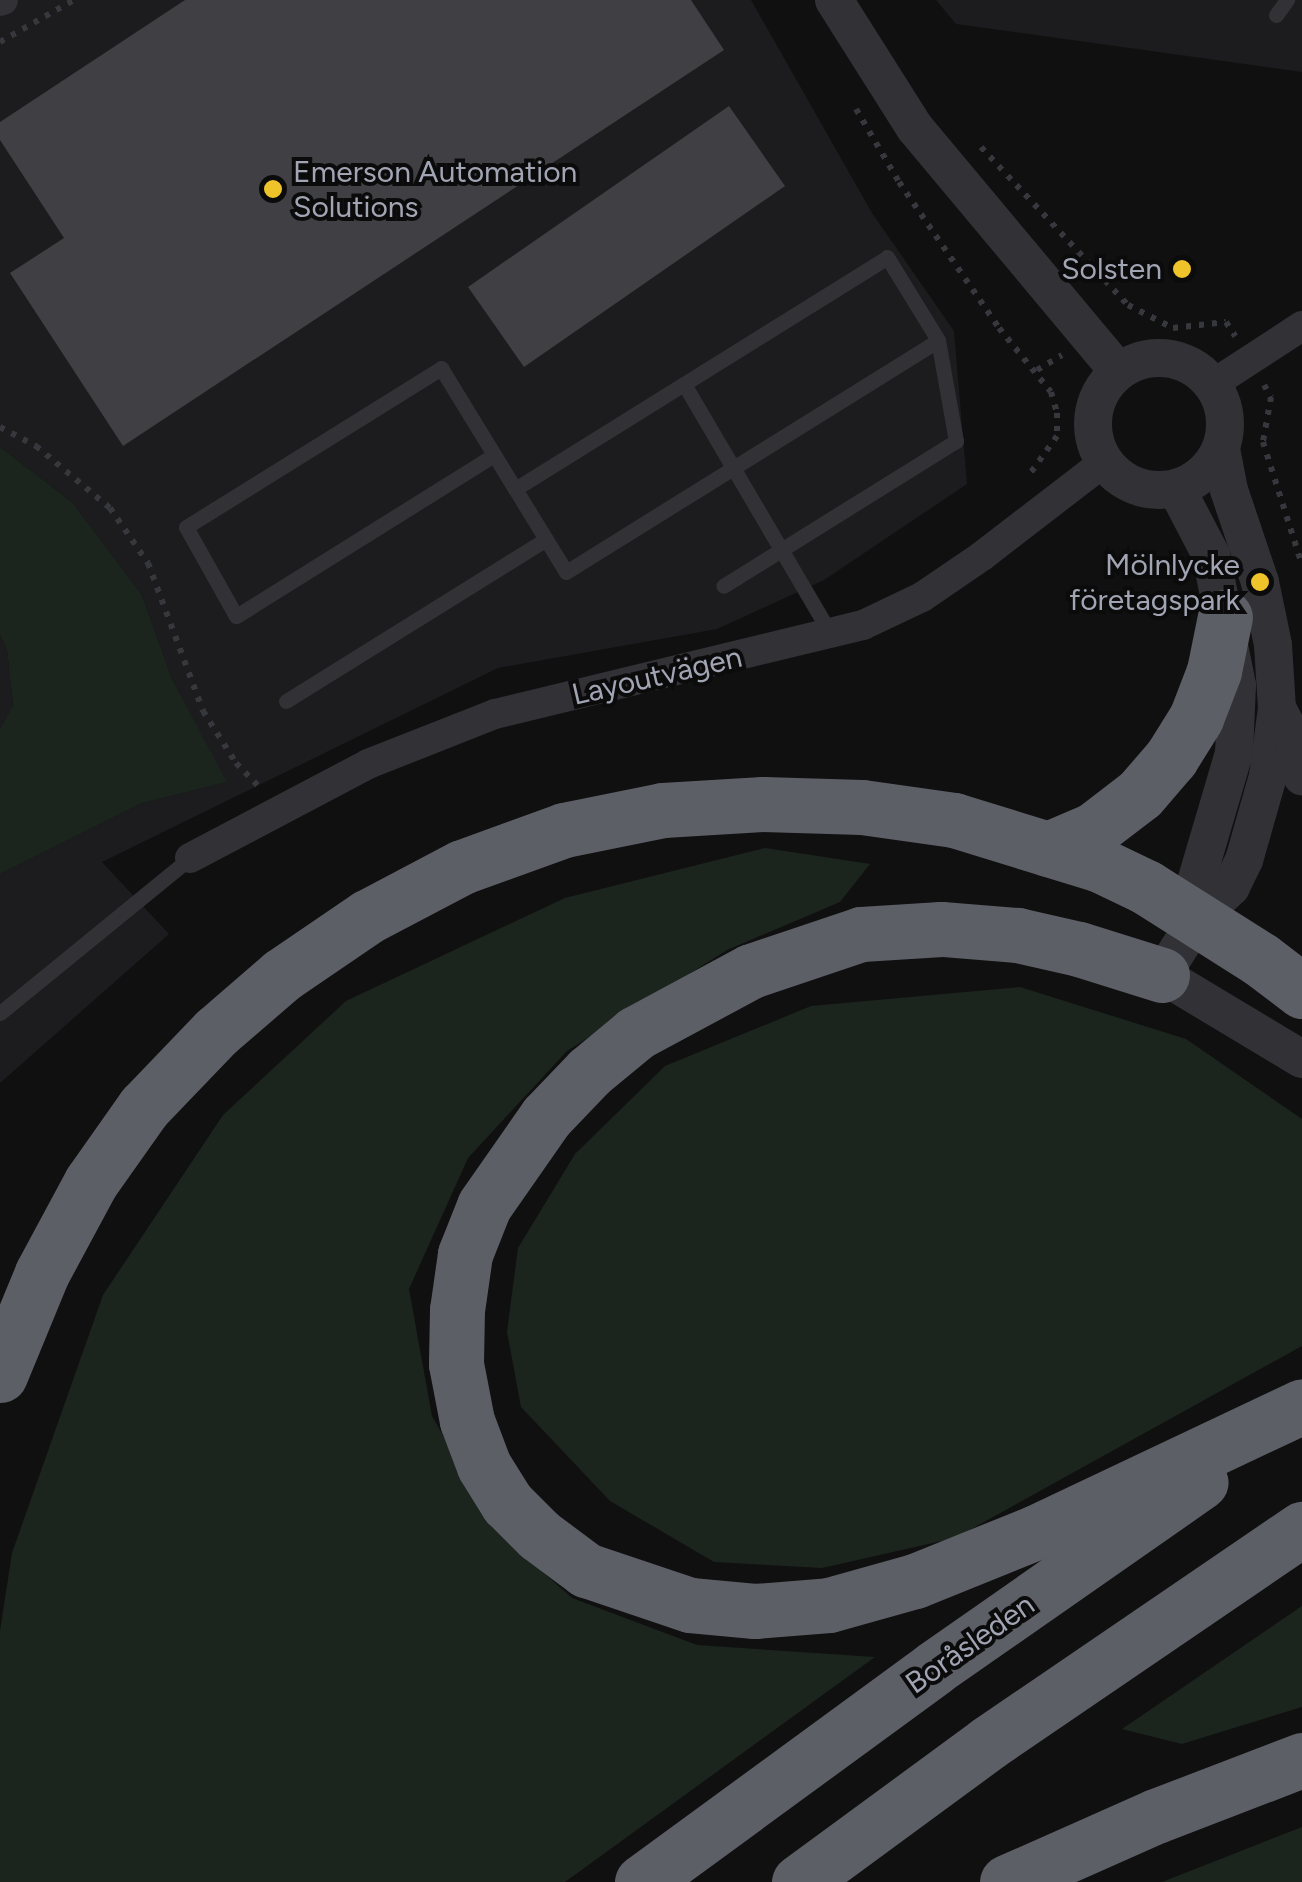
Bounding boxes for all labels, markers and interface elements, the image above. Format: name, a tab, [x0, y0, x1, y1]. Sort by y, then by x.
place label: Emerson Automation Solutions	[293, 154, 577, 224]
marker: Emerson Automation Solutions	[262, 178, 284, 200]
place label: Solsten	[1061, 251, 1162, 287]
marker: Solsten	[1171, 258, 1193, 280]
place label: Mölnlycke företagspark	[1069, 547, 1240, 618]
marker: Mölnlycke företagspark	[1249, 571, 1271, 593]
street label: Layoutvägen	[569, 639, 745, 713]
street label: Boråsleden	[899, 1587, 1041, 1701]

